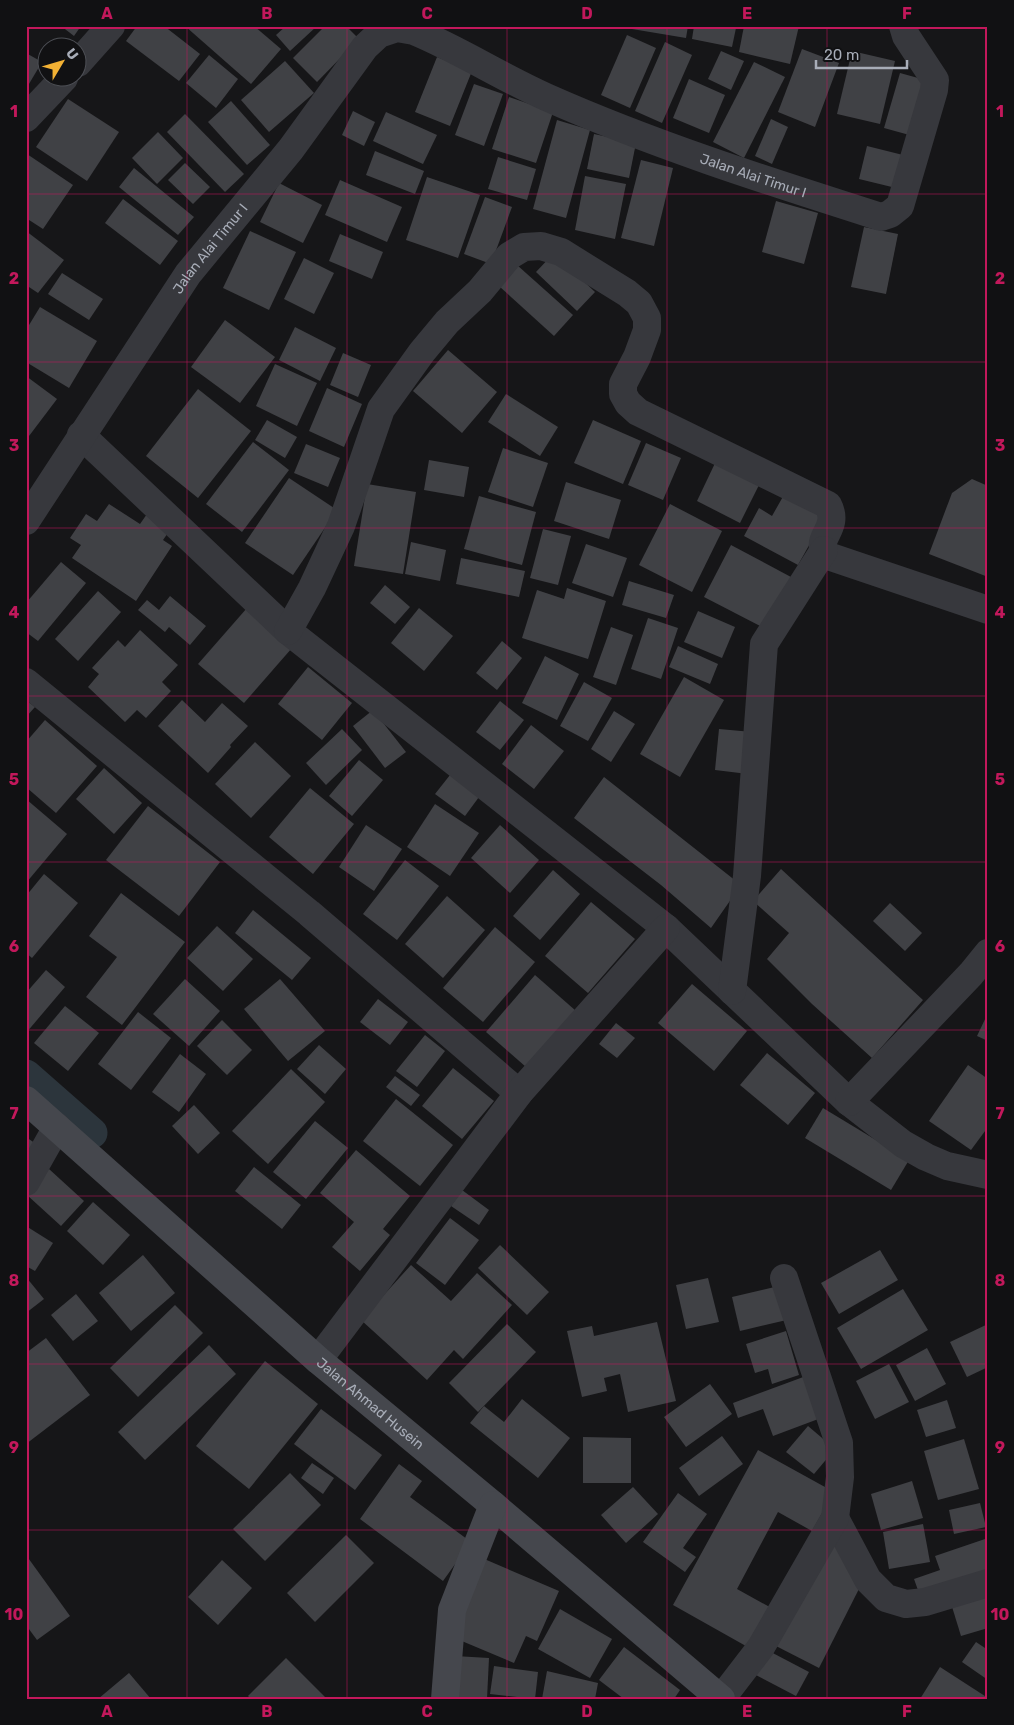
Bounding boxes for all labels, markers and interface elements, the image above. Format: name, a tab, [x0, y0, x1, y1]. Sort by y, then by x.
text: A	[101, 4, 113, 23]
text: B	[261, 4, 273, 23]
text: C	[421, 4, 433, 23]
text: D	[581, 4, 593, 23]
text: E	[742, 4, 752, 23]
text: F	[902, 4, 912, 23]
north arrow	[38, 38, 88, 88]
scale bar	[816, 38, 908, 70]
text: U	[62, 45, 82, 64]
text: 20 m	[824, 46, 859, 64]
text: 1	[10, 102, 18, 121]
text: 1	[996, 102, 1004, 121]
street label: Jalan Alai Timur I	[698, 150, 808, 201]
street label: Jalan Alai Timur I	[169, 200, 251, 297]
text: 2	[9, 269, 19, 288]
text: 2	[995, 269, 1005, 288]
text: 3	[9, 436, 19, 455]
text: 3	[995, 436, 1005, 455]
text: 4	[9, 603, 20, 622]
text: 4	[995, 603, 1006, 622]
text: 5	[9, 770, 19, 789]
text: 5	[995, 770, 1005, 789]
text: 6	[9, 937, 19, 956]
text: 6	[995, 937, 1005, 956]
text: 7	[9, 1104, 19, 1123]
text: 7	[995, 1104, 1005, 1123]
text: 8	[9, 1271, 20, 1290]
text: 8	[995, 1271, 1006, 1290]
street label: Jalan Ahmad Husein	[313, 1354, 428, 1453]
text: 9	[9, 1438, 19, 1457]
text: 9	[995, 1438, 1005, 1457]
text: 10	[5, 1605, 24, 1624]
text: 10	[991, 1605, 1010, 1624]
text: A	[101, 1702, 113, 1721]
text: B	[261, 1702, 273, 1721]
text: C	[421, 1702, 433, 1721]
text: D	[581, 1702, 593, 1721]
text: E	[742, 1702, 752, 1721]
text: F	[902, 1702, 912, 1721]

